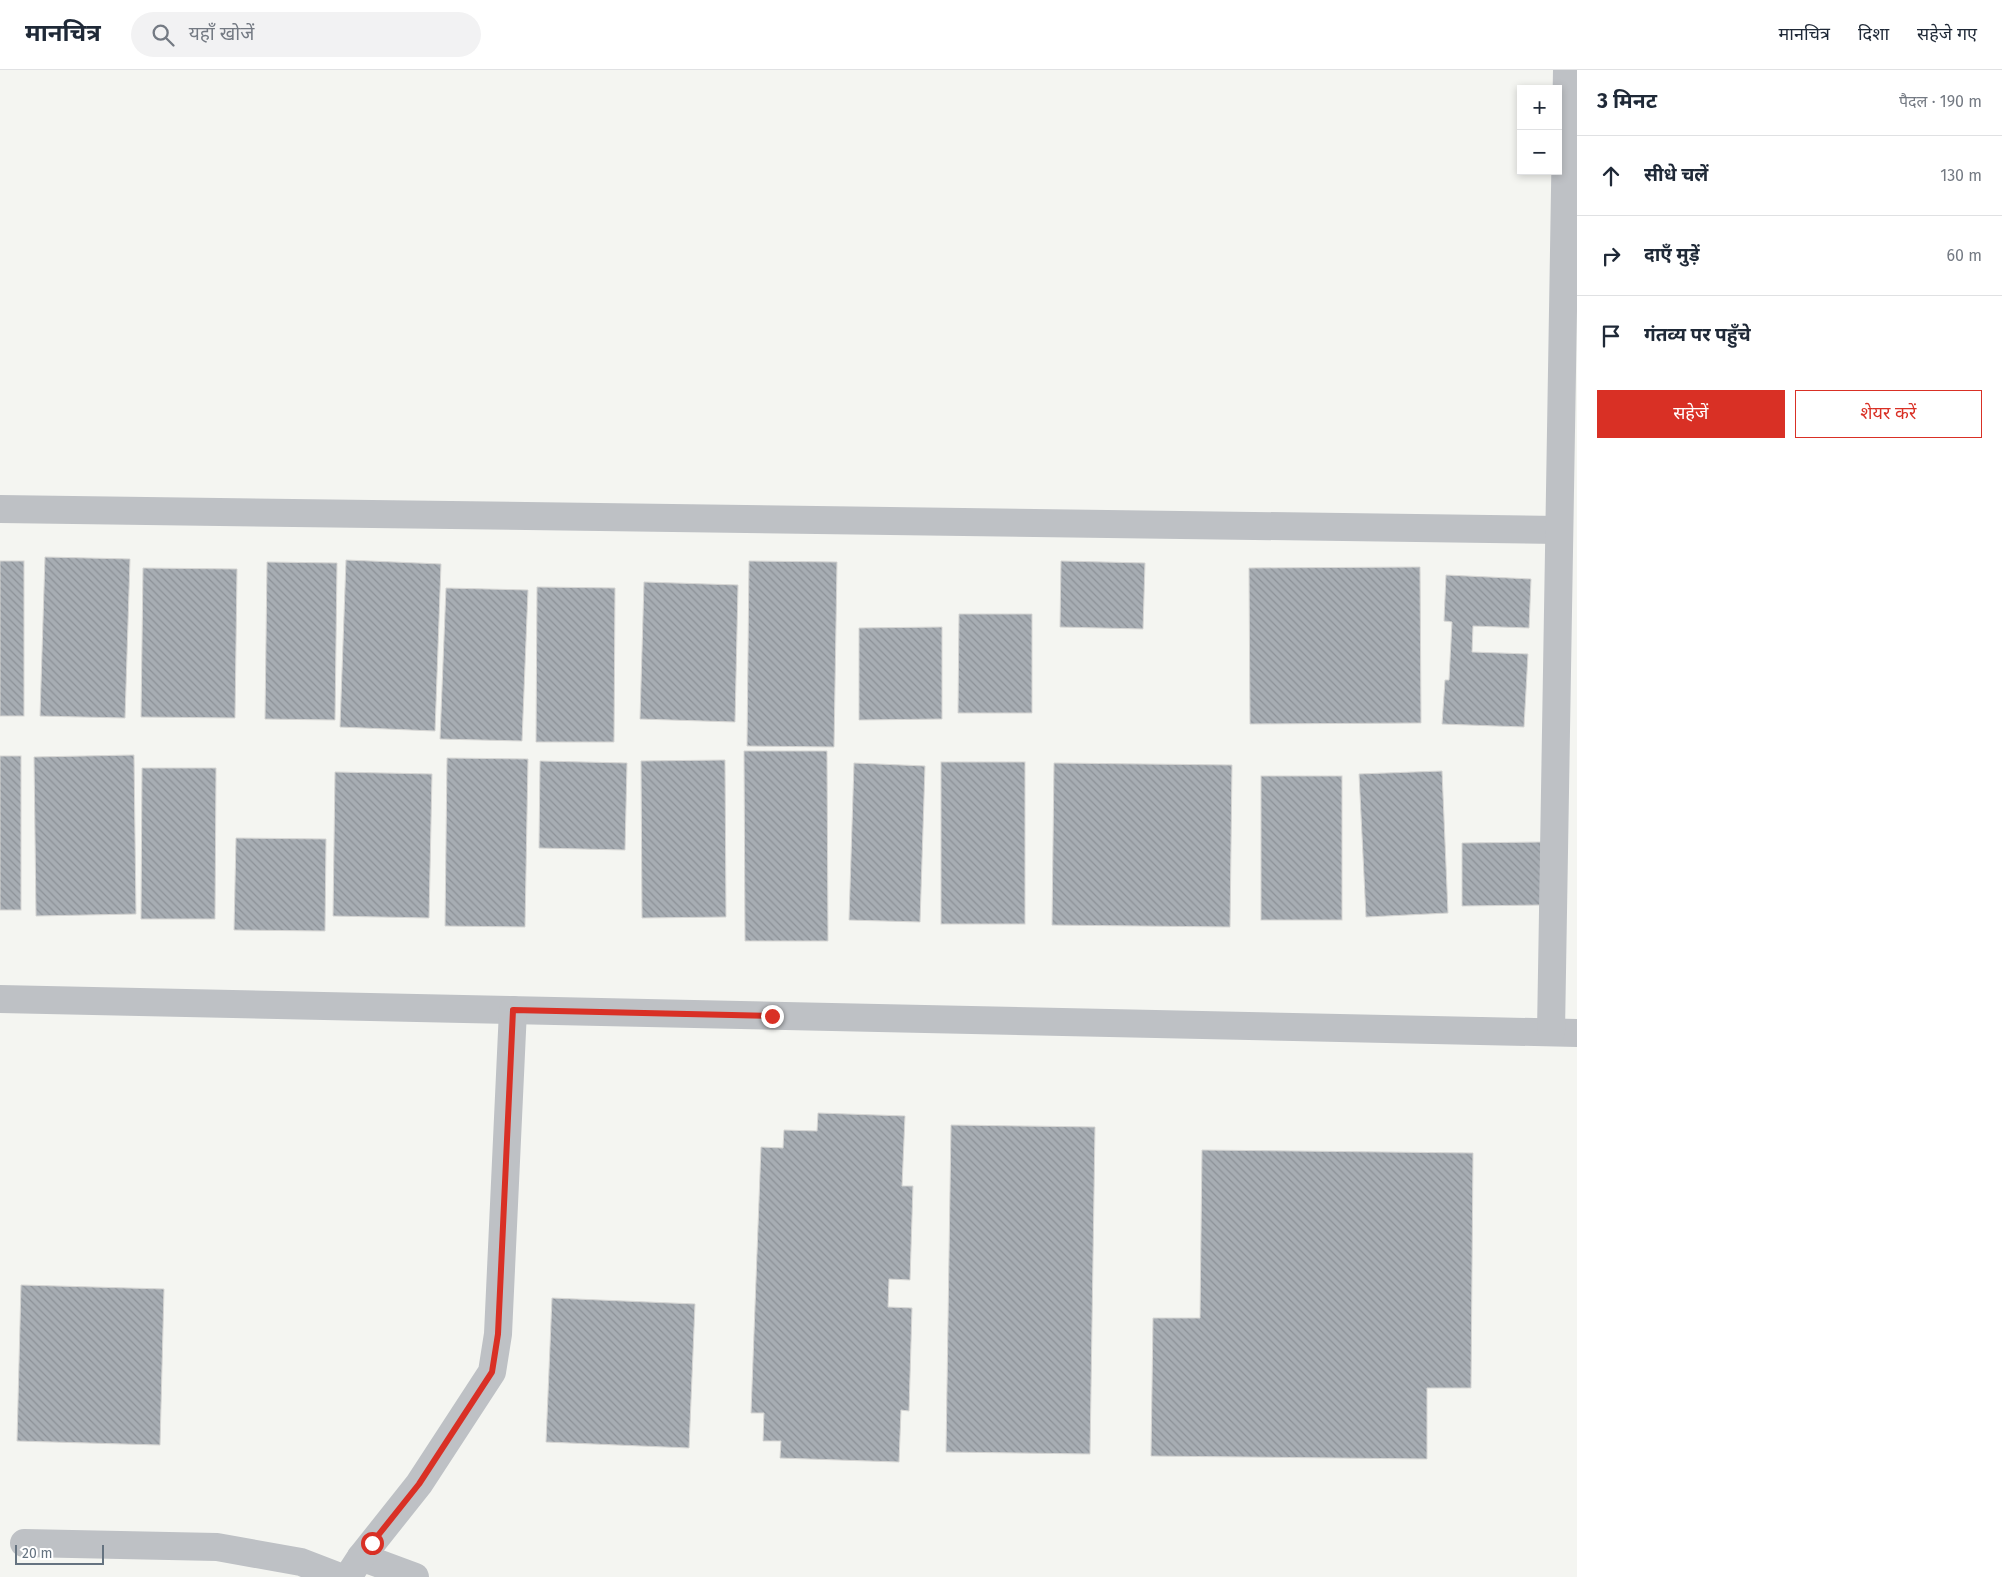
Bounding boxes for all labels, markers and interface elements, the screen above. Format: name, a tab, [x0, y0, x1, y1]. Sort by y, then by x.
search box	[131, 12, 481, 57]
text: मानचित्र	[25, 19, 101, 47]
icon: search	[149, 21, 177, 49]
text: यहाँ खोजें	[189, 22, 254, 45]
text: मानचित्र	[1778, 23, 1830, 45]
text: दिशा	[1858, 23, 1889, 45]
text: सहेजे गए	[1917, 23, 1977, 45]
map controls	[1517, 85, 1562, 175]
button: +	[1517, 85, 1562, 130]
text: 3 मिनट	[1597, 88, 1657, 114]
text: पैदल · 190 m	[1899, 92, 1982, 111]
button: −	[1517, 130, 1562, 175]
icon: ahead	[1597, 162, 1625, 190]
text: सीधे चलें	[1644, 163, 1708, 186]
text: 130 m	[1940, 166, 1982, 185]
icon: right	[1597, 242, 1625, 270]
text: दाएँ मुड़ें	[1644, 243, 1700, 266]
text: 60 m	[1947, 246, 1982, 265]
icon: arrive	[1597, 322, 1625, 350]
text: गंतव्य पर पहुँचे	[1644, 323, 1751, 346]
button: सहेजें	[1597, 390, 1785, 438]
button: शेयर करें	[1795, 390, 1982, 438]
route end	[761, 1005, 784, 1028]
route start	[361, 1532, 384, 1555]
scale bar	[15, 1542, 104, 1565]
text: 20 m	[22, 1545, 52, 1562]

